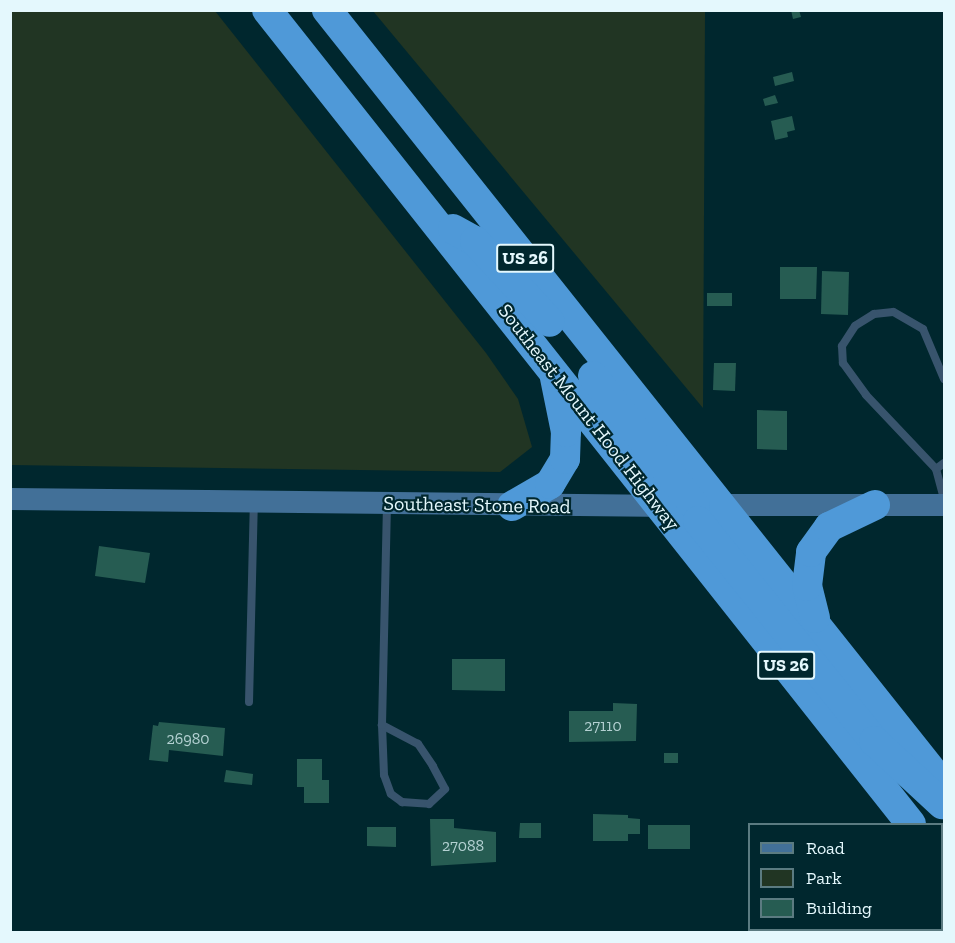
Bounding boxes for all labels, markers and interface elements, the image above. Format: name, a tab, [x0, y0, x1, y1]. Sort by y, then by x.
road number: US 26	[495, 243, 555, 273]
street label: Southeast Mount Hood Highway	[493, 299, 685, 535]
street label: Southeast Stone Road	[383, 491, 571, 519]
road number: US 26	[756, 650, 816, 680]
house number: 27110	[584, 716, 622, 736]
house number: 26980	[166, 729, 210, 749]
legend	[748, 823, 943, 931]
house number: 27088	[442, 836, 484, 856]
text: Road	[806, 837, 845, 859]
text: Park	[806, 867, 842, 889]
text: Building	[806, 897, 872, 919]

